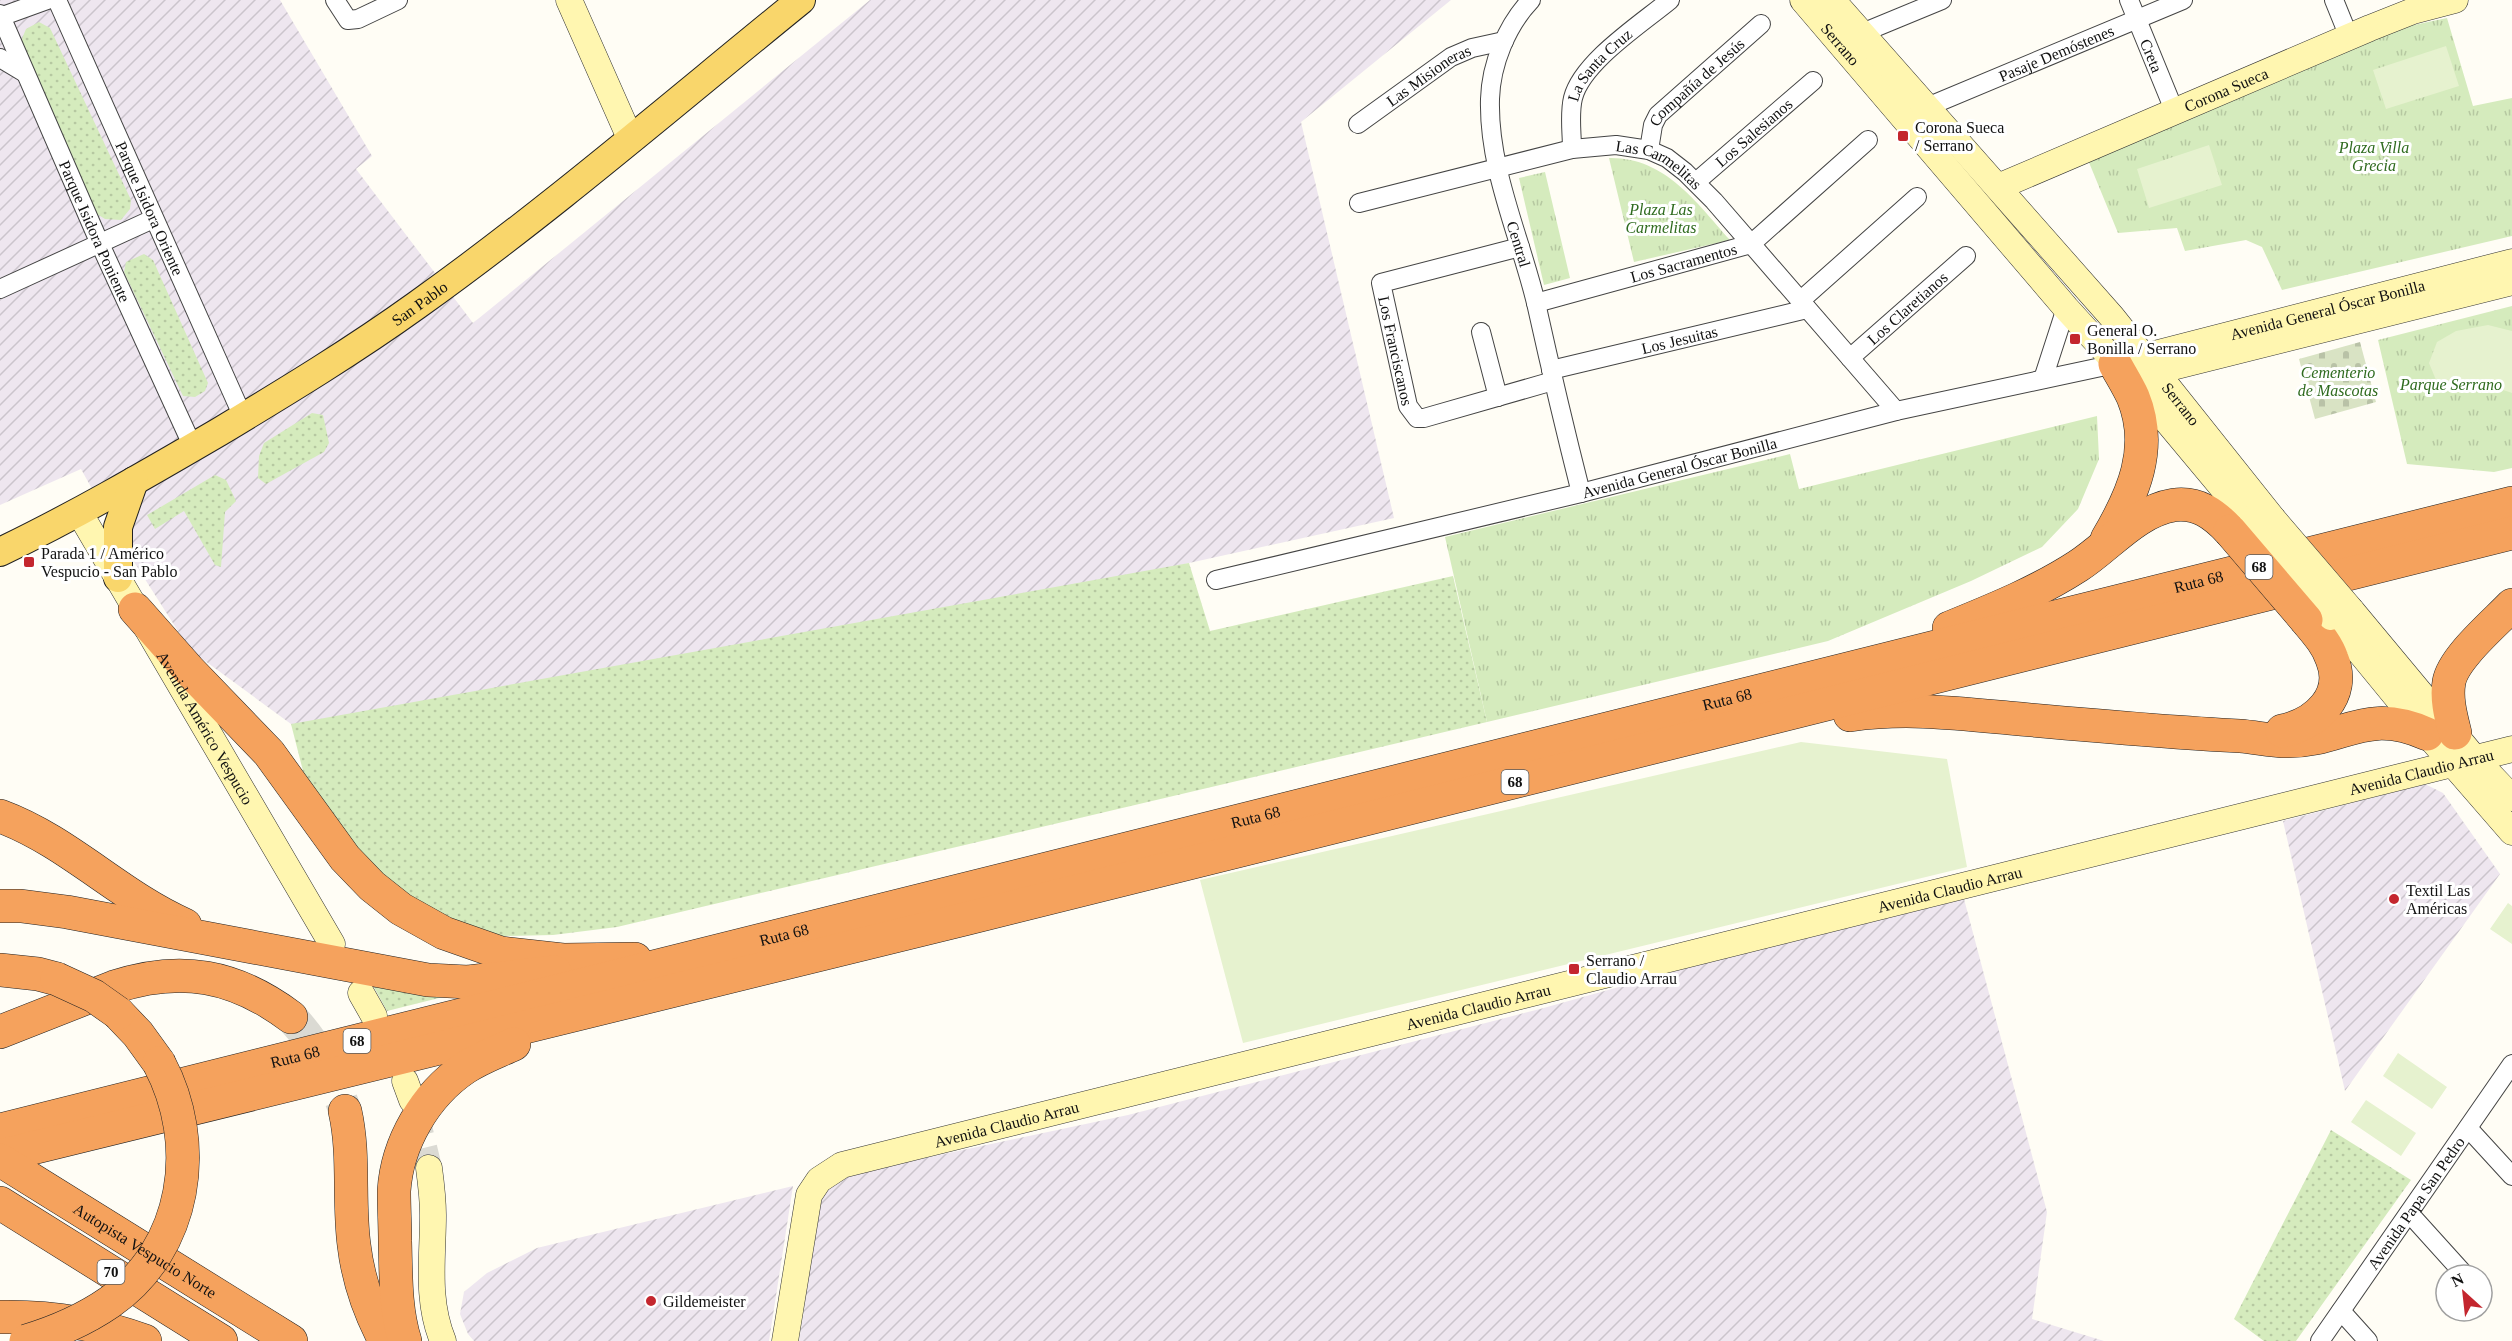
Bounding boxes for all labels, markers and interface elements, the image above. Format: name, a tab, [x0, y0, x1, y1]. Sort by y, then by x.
street label: Serrano	[1818, 20, 1863, 69]
street label: Pasaje Demóstenes	[1996, 21, 2116, 85]
street label: La Santa Cruz	[1564, 25, 1635, 103]
street label: Compañía de Jesús	[1646, 35, 1747, 129]
street label: Creta	[2137, 36, 2166, 75]
street label: Las Misioneras	[1383, 41, 1473, 109]
street label: Corona Sueca	[2182, 64, 2270, 115]
street label: Los Salesianos	[1712, 95, 1795, 170]
place label: Corona Sueca / Serrano	[1915, 119, 2004, 154]
marker: Corona Sueca / Serrano	[1896, 129, 1910, 143]
street label: Las Carmelitas	[1615, 137, 1705, 192]
street label: Parque Isidora Oriente	[113, 139, 187, 278]
park label: Plaza Villa Grecia	[2338, 139, 2409, 174]
street label: Parque Isidora Poniente	[56, 158, 134, 305]
park label: Plaza Las Carmelitas	[1625, 201, 1697, 236]
street label: Central	[1504, 219, 1534, 270]
street label: Los Sacramentos	[1628, 240, 1739, 285]
street label: Los Claretianos	[1864, 268, 1951, 348]
street label: Avenida General Óscar Bonilla	[2228, 276, 2427, 343]
street label: San Pablo	[388, 278, 451, 329]
street label: Los Franciscanos	[1376, 294, 1416, 407]
street label: Los Jesuitas	[1640, 322, 1719, 357]
place label: General O. Bonilla / Serrano	[2087, 322, 2196, 357]
marker: General O. Bonilla / Serrano	[2068, 332, 2082, 346]
park label: Cementerio de Mascotas	[2298, 364, 2378, 399]
park label: Parque Serrano	[2399, 376, 2502, 394]
street label: Serrano	[2159, 379, 2203, 429]
street label: Avenida General Óscar Bonilla	[1580, 434, 1779, 501]
place label: Parada 1 / Américo Vespucio - San Pablo	[41, 545, 177, 581]
marker: Parada 1 / Américo Vespucio - San Pablo	[22, 555, 36, 569]
road number: 68	[2246, 555, 2272, 579]
street label: Ruta 68	[2172, 567, 2225, 596]
street label: Avenida Américo Vespucio	[154, 648, 257, 807]
street label: Ruta 68	[1701, 685, 1753, 713]
street label: Avenida Claudio Arrau	[2347, 745, 2495, 798]
road number: 68	[1502, 770, 1528, 794]
street label: Ruta 68	[1229, 802, 1282, 831]
street label: Avenida Claudio Arrau	[1876, 863, 2024, 915]
place label: Textil Las Américas	[2406, 882, 2470, 917]
marker: Textil Las Américas	[2387, 892, 2401, 906]
street label: Ruta 68	[758, 920, 810, 949]
place label: Serrano / Claudio Arrau	[1586, 952, 1677, 987]
marker: Serrano / Claudio Arrau	[1567, 962, 1581, 976]
street label: Avenida Claudio Arrau	[1404, 980, 1552, 1033]
road number: 68	[344, 1029, 370, 1053]
street label: Ruta 68	[269, 1042, 321, 1071]
street label: Avenida Claudio Arrau	[933, 1098, 1080, 1150]
street label: Avenida Papa San Pedro	[2364, 1133, 2468, 1273]
street label: Autopista Vespucio Norte	[71, 1199, 220, 1301]
road number: 70	[98, 1260, 124, 1284]
north arrow	[2434, 1263, 2494, 1323]
text: N	[2448, 1270, 2467, 1290]
place label: Gildemeister	[663, 1293, 746, 1310]
marker: Gildemeister	[644, 1294, 658, 1308]

